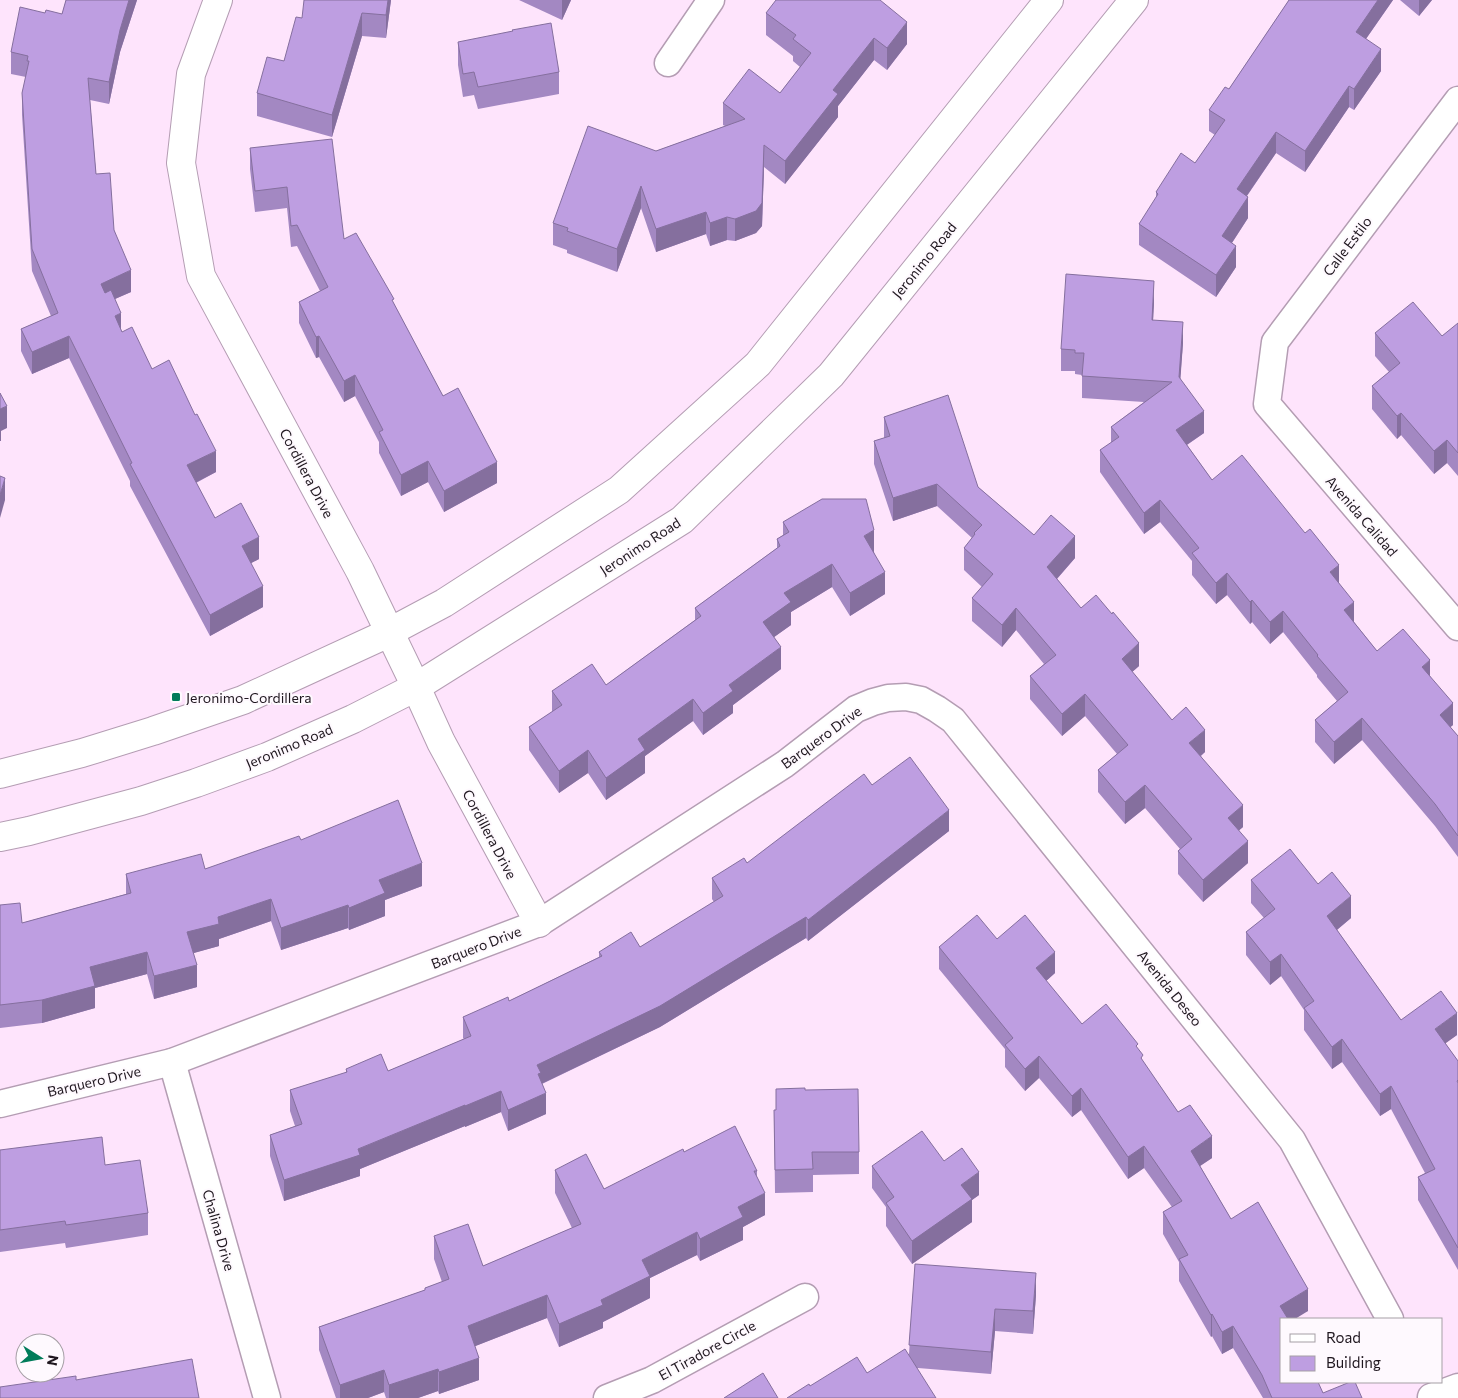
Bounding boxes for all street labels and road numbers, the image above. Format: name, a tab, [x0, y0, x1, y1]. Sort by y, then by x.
street label: Calle Estilo	[1319, 213, 1375, 279]
street label: Jeronimo Road	[888, 219, 960, 301]
street label: Cordillera Drive	[276, 425, 338, 521]
street label: Avenida Calidad	[1323, 472, 1401, 560]
street label: Jeronimo Road	[596, 514, 684, 578]
street label: Barquero Drive	[777, 702, 865, 772]
street label: Jeronimo Road	[243, 720, 335, 772]
street label: Cordillera Drive	[459, 786, 521, 882]
street label: Barquero Drive	[428, 922, 524, 972]
street label: Avenida Deseo	[1134, 947, 1206, 1029]
street label: Barquero Drive	[46, 1062, 142, 1100]
street label: Chalina Drive	[199, 1187, 239, 1273]
street label: El Tiradore Circle	[656, 1316, 758, 1384]

